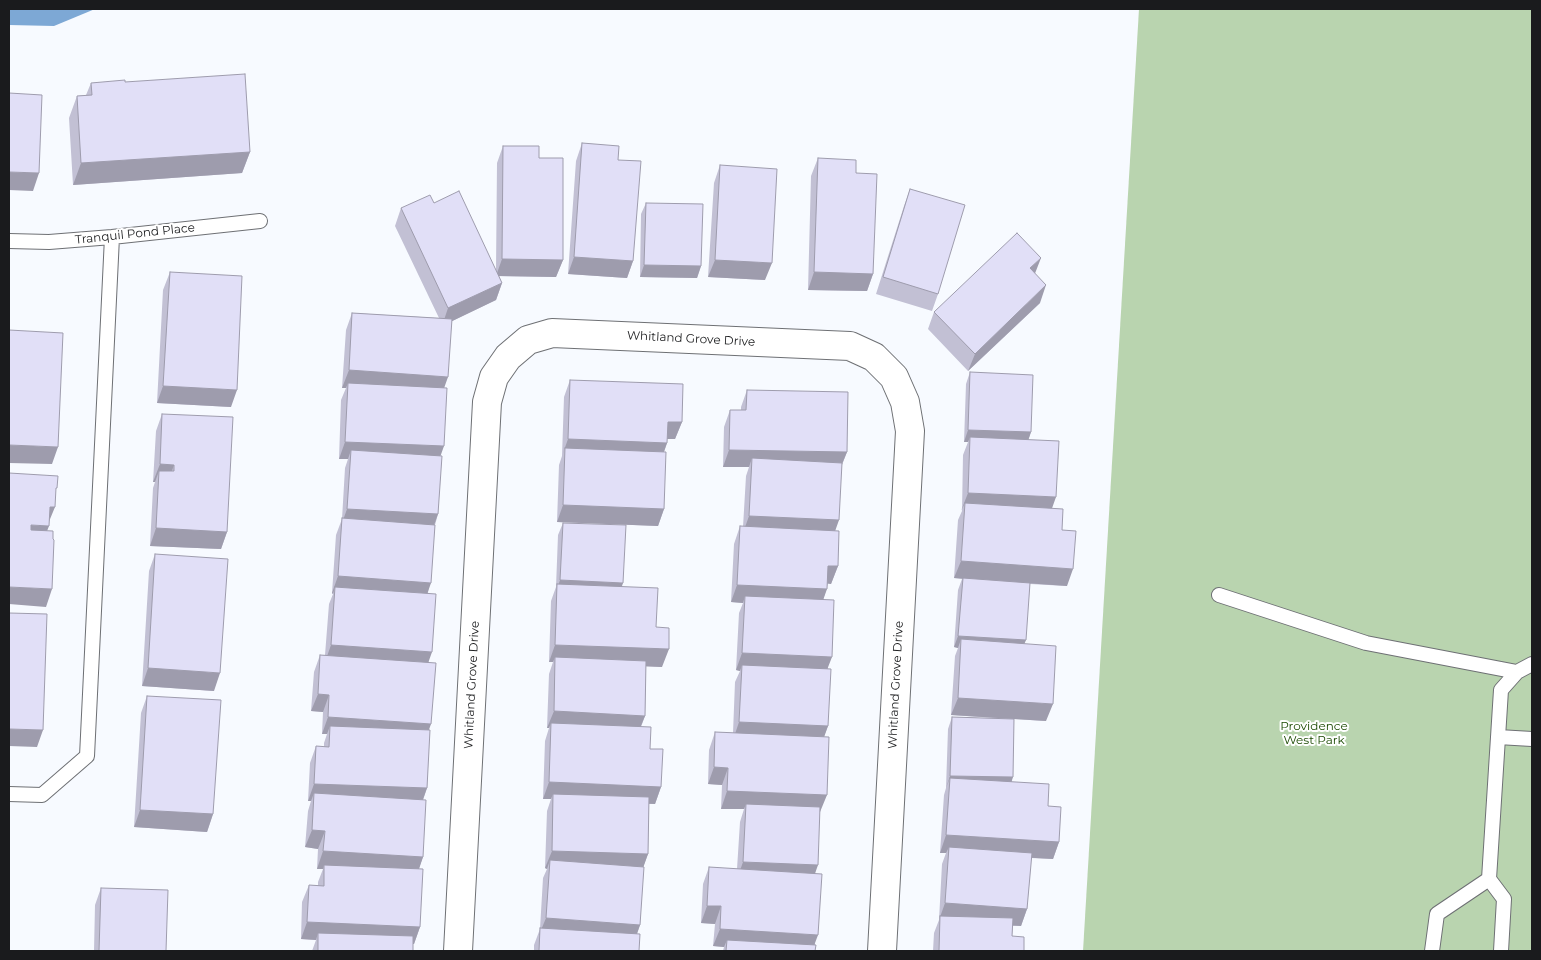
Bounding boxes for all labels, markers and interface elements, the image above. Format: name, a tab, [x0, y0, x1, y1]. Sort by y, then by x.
street label: Tranquil Pond Place	[74, 221, 196, 247]
street label: Whitland Grove Drive	[627, 328, 755, 350]
street label: Whitland Grove Drive	[461, 621, 483, 749]
street label: Whitland Grove Drive	[885, 621, 907, 749]
park label: Providence West Park	[1280, 719, 1348, 747]

